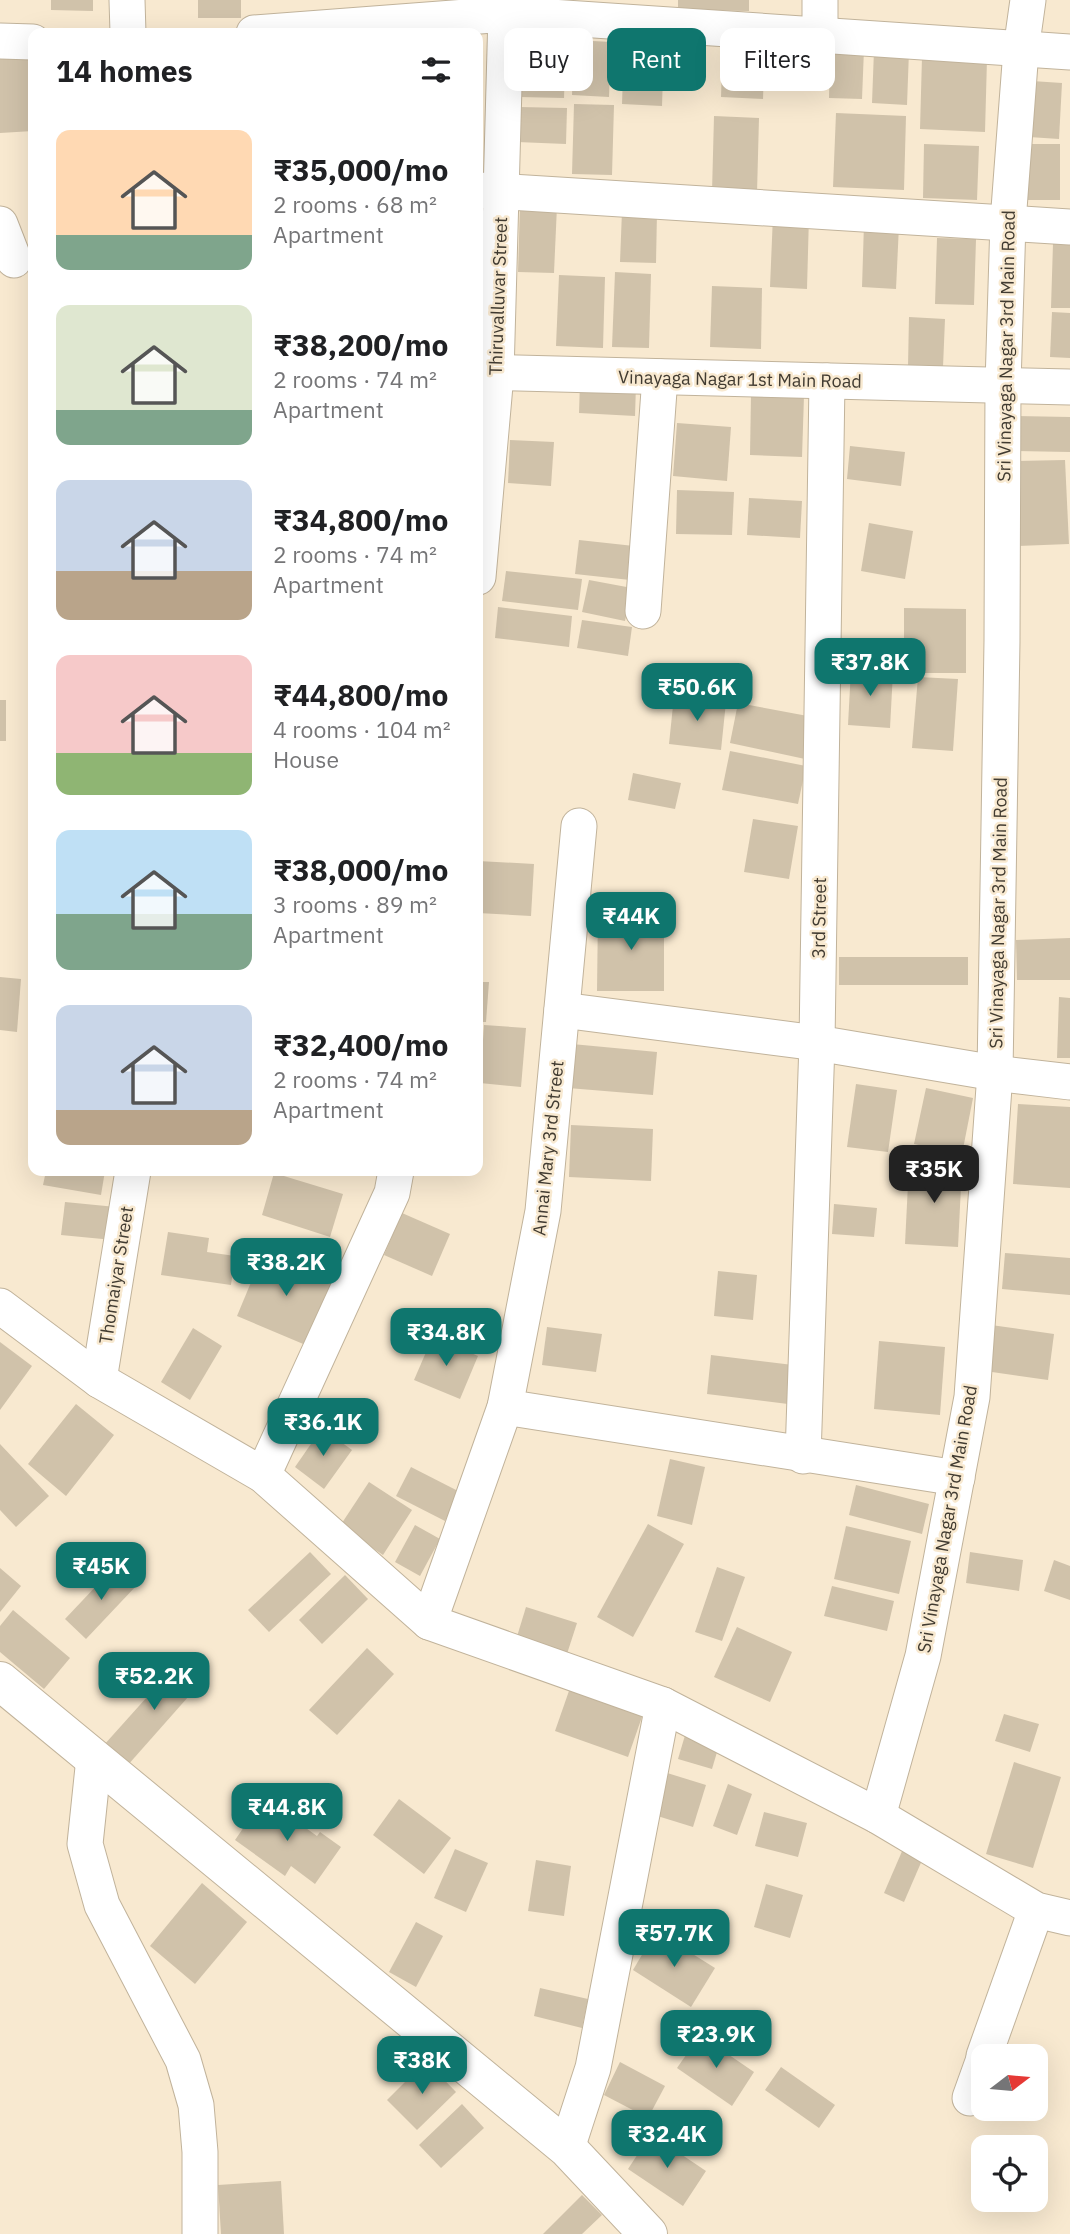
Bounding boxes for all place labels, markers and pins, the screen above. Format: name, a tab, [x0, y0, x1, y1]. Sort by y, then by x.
pin: ₹37.8K	[813, 638, 927, 698]
pin: ₹50.6K	[640, 664, 754, 723]
pin: ₹44K	[590, 892, 672, 952]
pin: ₹35K	[893, 1146, 975, 1205]
pin: ₹38.2K	[229, 1238, 343, 1298]
pin: ₹34.8K	[389, 1308, 503, 1368]
pin: ₹36.1K	[266, 1398, 380, 1458]
pin: ₹45K	[60, 1542, 142, 1602]
pin: ₹52.2K	[97, 1652, 211, 1712]
pin: ₹44.8K	[230, 1784, 344, 1843]
pin: ₹57.7K	[617, 1910, 731, 1969]
pin: ₹23.9K	[659, 2010, 773, 2070]
pin: ₹38K	[381, 2036, 463, 2096]
pin: ₹32.4K	[610, 2110, 724, 2170]

